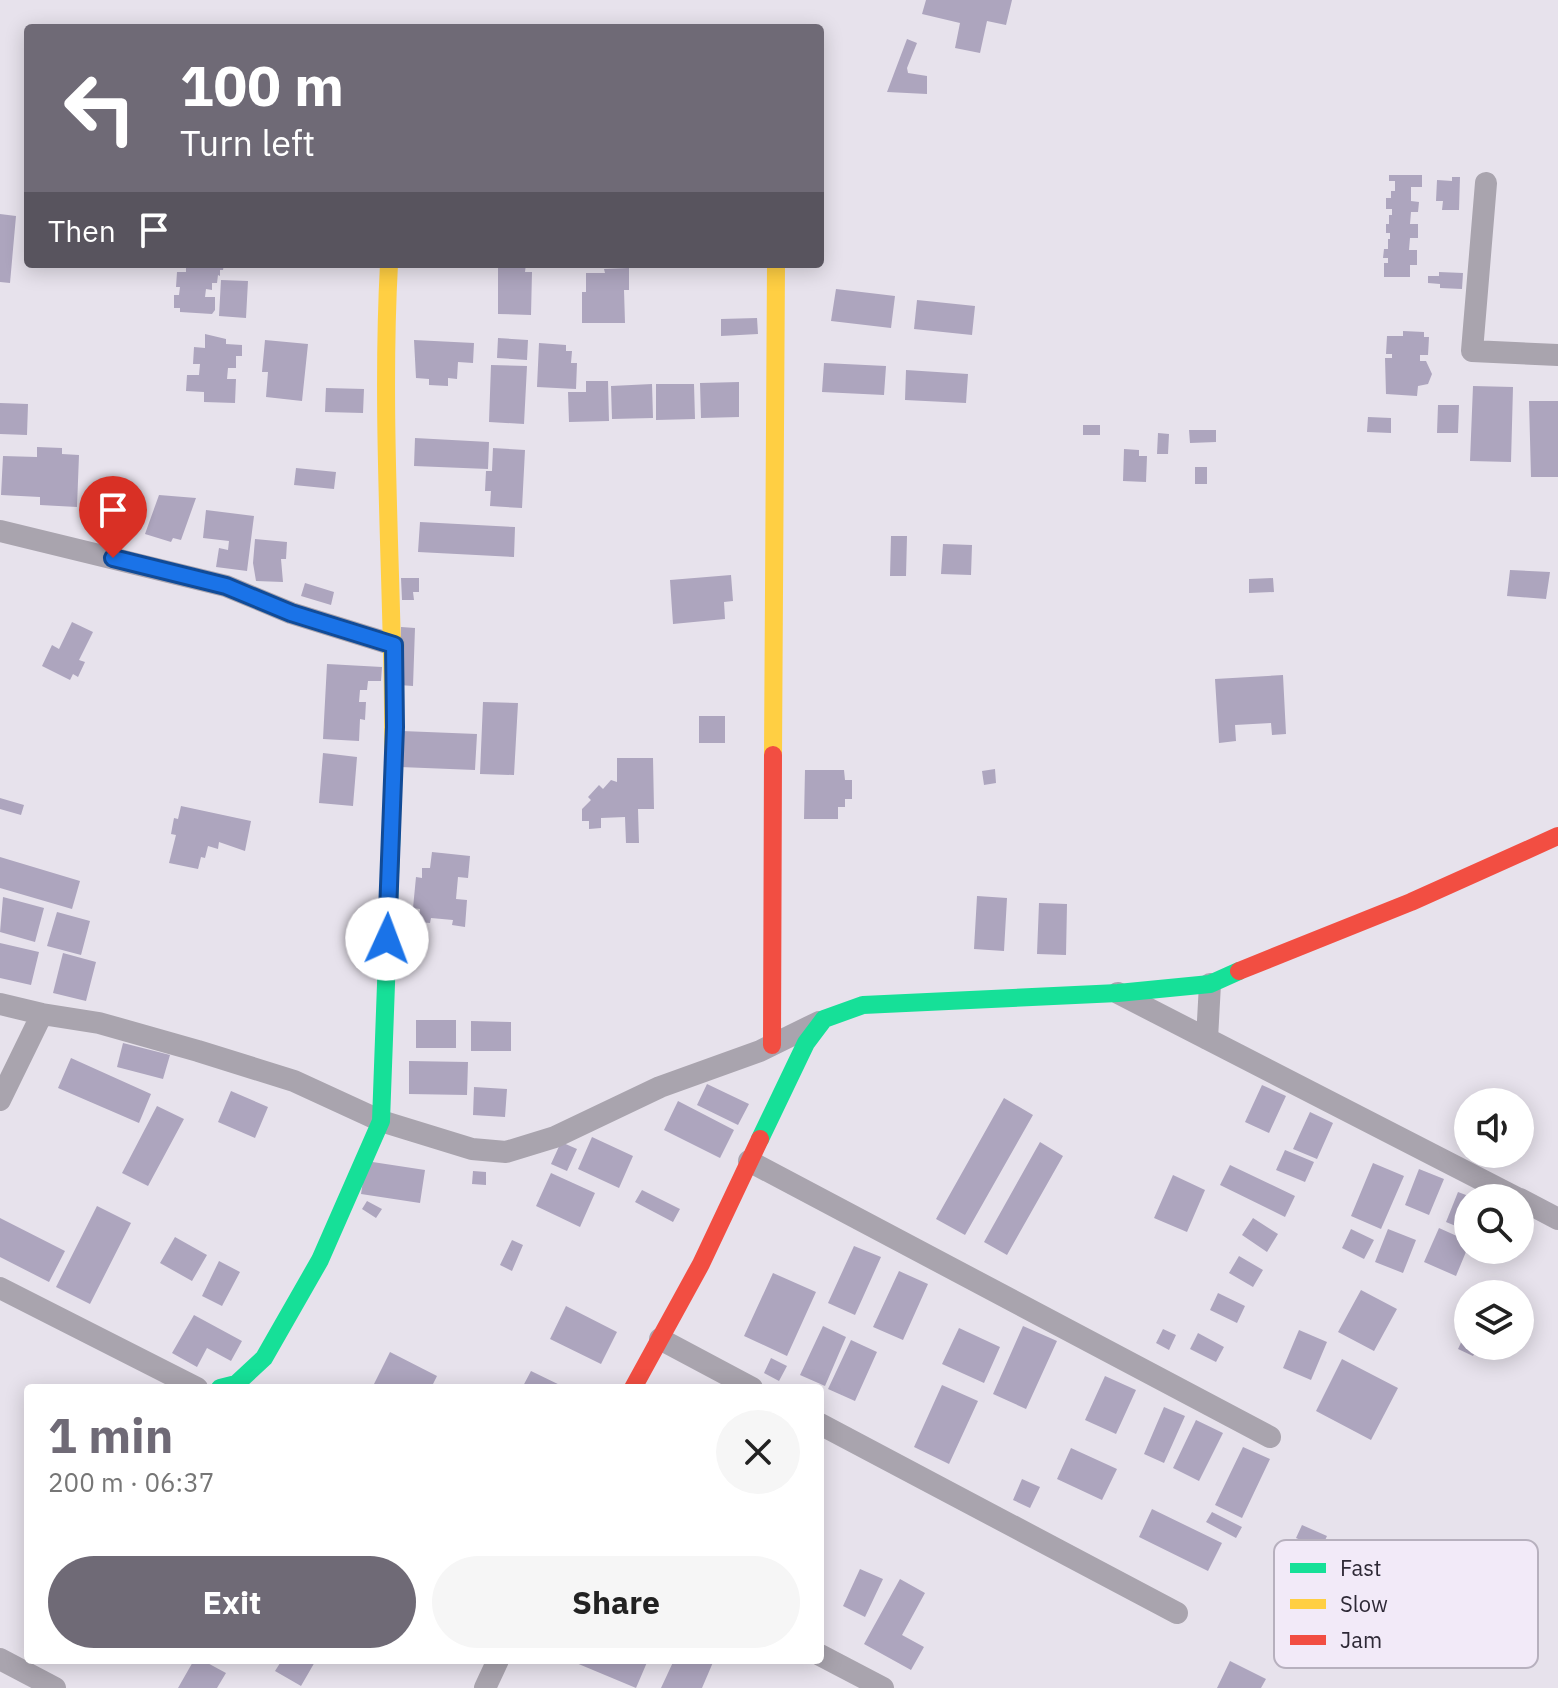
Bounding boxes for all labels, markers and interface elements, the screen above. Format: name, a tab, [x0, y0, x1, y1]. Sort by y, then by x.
text: 100 m	[180, 49, 344, 121]
icon: left	[48, 56, 152, 160]
text: Turn left	[180, 119, 315, 166]
icon: arrive	[132, 208, 176, 252]
text: Then	[48, 211, 116, 250]
pin	[79, 476, 147, 558]
icon: arrive	[91, 488, 135, 532]
position arrow	[345, 897, 429, 981]
map controls	[1454, 1088, 1534, 1360]
button: sound	[1454, 1088, 1534, 1168]
button: search	[1454, 1184, 1534, 1264]
button: layers	[1454, 1280, 1534, 1360]
text: 1 min	[48, 1404, 173, 1466]
button: close	[716, 1410, 800, 1494]
text: 200 m · 06:37	[48, 1465, 214, 1499]
legend	[1274, 1540, 1538, 1668]
text: Fast	[1340, 1553, 1381, 1582]
button: Exit	[48, 1556, 416, 1648]
button: Share	[432, 1556, 800, 1648]
text: Slow	[1340, 1589, 1388, 1618]
text: Jam	[1340, 1625, 1382, 1654]

